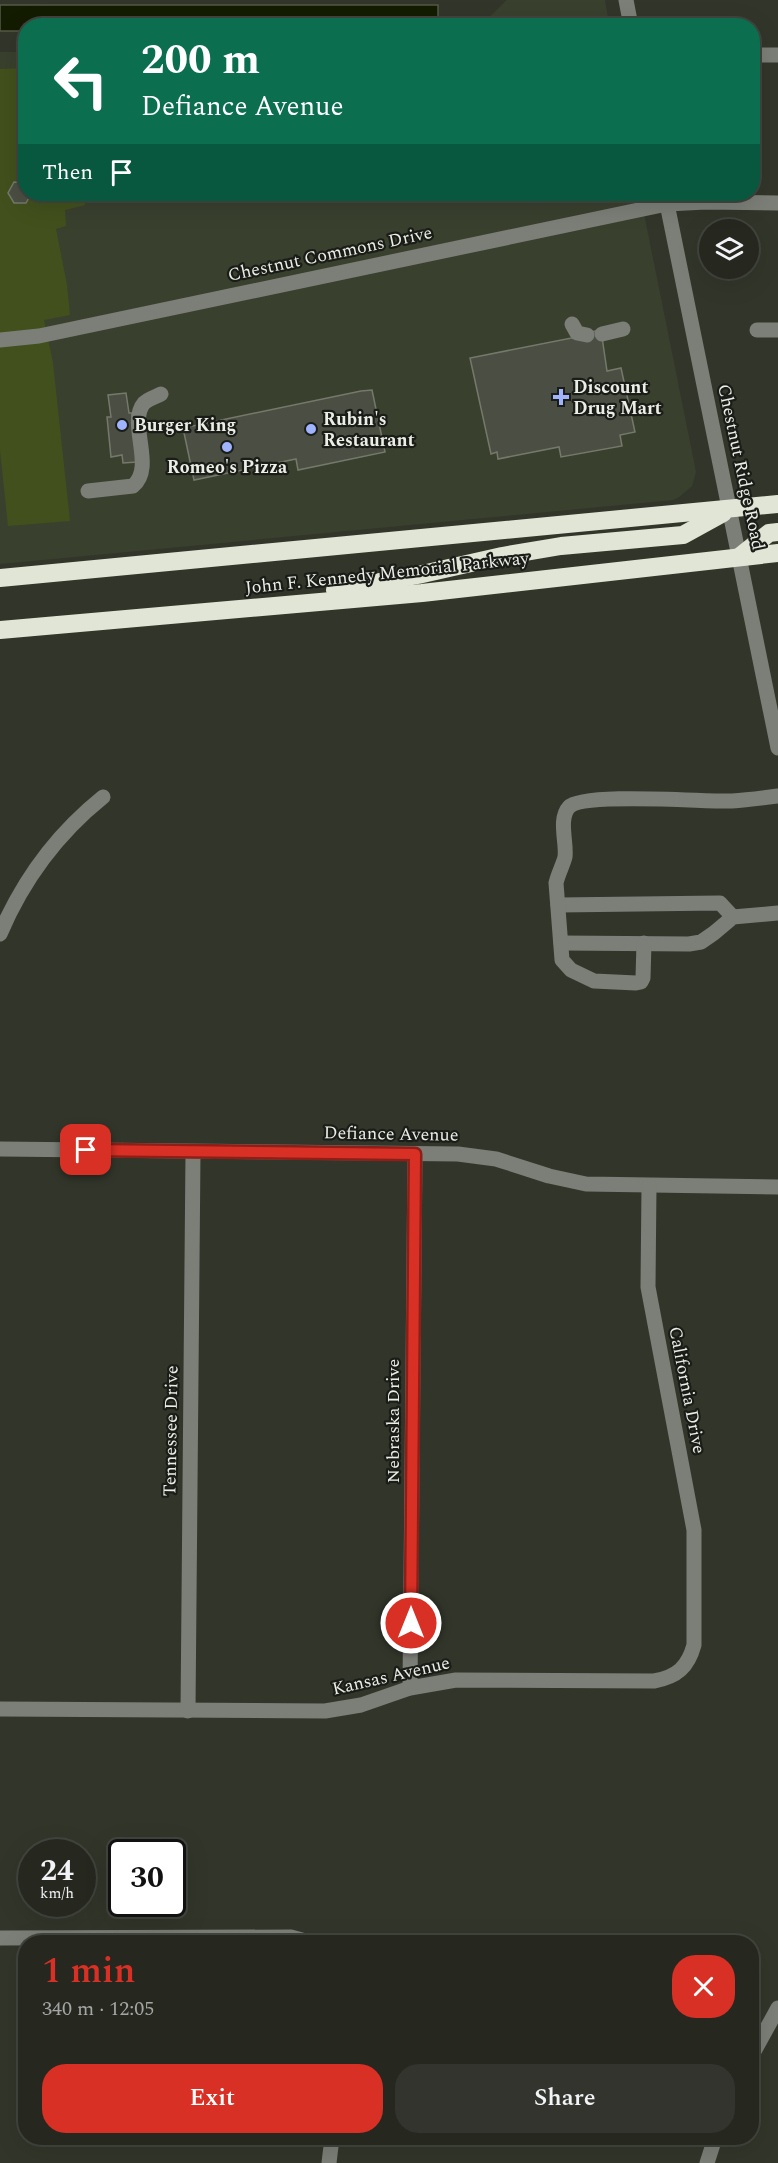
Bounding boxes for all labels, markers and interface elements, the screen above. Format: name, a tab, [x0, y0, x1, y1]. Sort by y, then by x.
text: 200 m	[141, 29, 260, 92]
icon: left	[42, 42, 120, 120]
text: Defiance Avenue	[141, 86, 343, 128]
text: Then	[42, 156, 93, 189]
icon: arrive	[105, 156, 138, 189]
street label: Chestnut Commons Drive	[225, 219, 435, 289]
map controls	[699, 219, 759, 279]
button: layers	[699, 219, 759, 279]
place label: Discount Drug Mart	[573, 374, 662, 422]
street label: Chestnut Ridge Road	[710, 382, 772, 552]
marker: Discount Drug Mart	[554, 390, 568, 404]
place label: Rubin's Restaurant	[323, 406, 415, 454]
place label: Burger King	[134, 412, 236, 439]
marker: Burger King	[115, 418, 129, 432]
marker: Rubin's Restaurant	[304, 422, 318, 436]
marker: Romeo's Pizza	[220, 440, 234, 454]
place label: Romeo's Pizza	[167, 454, 288, 481]
street label: John F. Kennedy Memorial Parkway	[244, 545, 532, 601]
street label: Defiance Avenue	[323, 1119, 459, 1149]
pin	[60, 1124, 111, 1175]
icon: arrive	[69, 1133, 102, 1166]
street label: California Drive	[661, 1324, 713, 1456]
street label: Nebraska Drive	[380, 1359, 407, 1483]
street label: Tennessee Drive	[156, 1365, 186, 1497]
position arrow	[379, 1591, 443, 1655]
street label: Kansas Avenue	[329, 1649, 453, 1703]
speed limit sign: 30	[108, 1839, 186, 1917]
text: 24	[40, 1848, 74, 1894]
text: km/h	[40, 1882, 74, 1905]
text: 1 min	[42, 1944, 135, 1999]
button: close	[672, 1955, 735, 2018]
text: 340 m · 12:05	[42, 1994, 154, 2024]
button: Exit	[42, 2064, 383, 2133]
button: Share	[395, 2064, 735, 2133]

